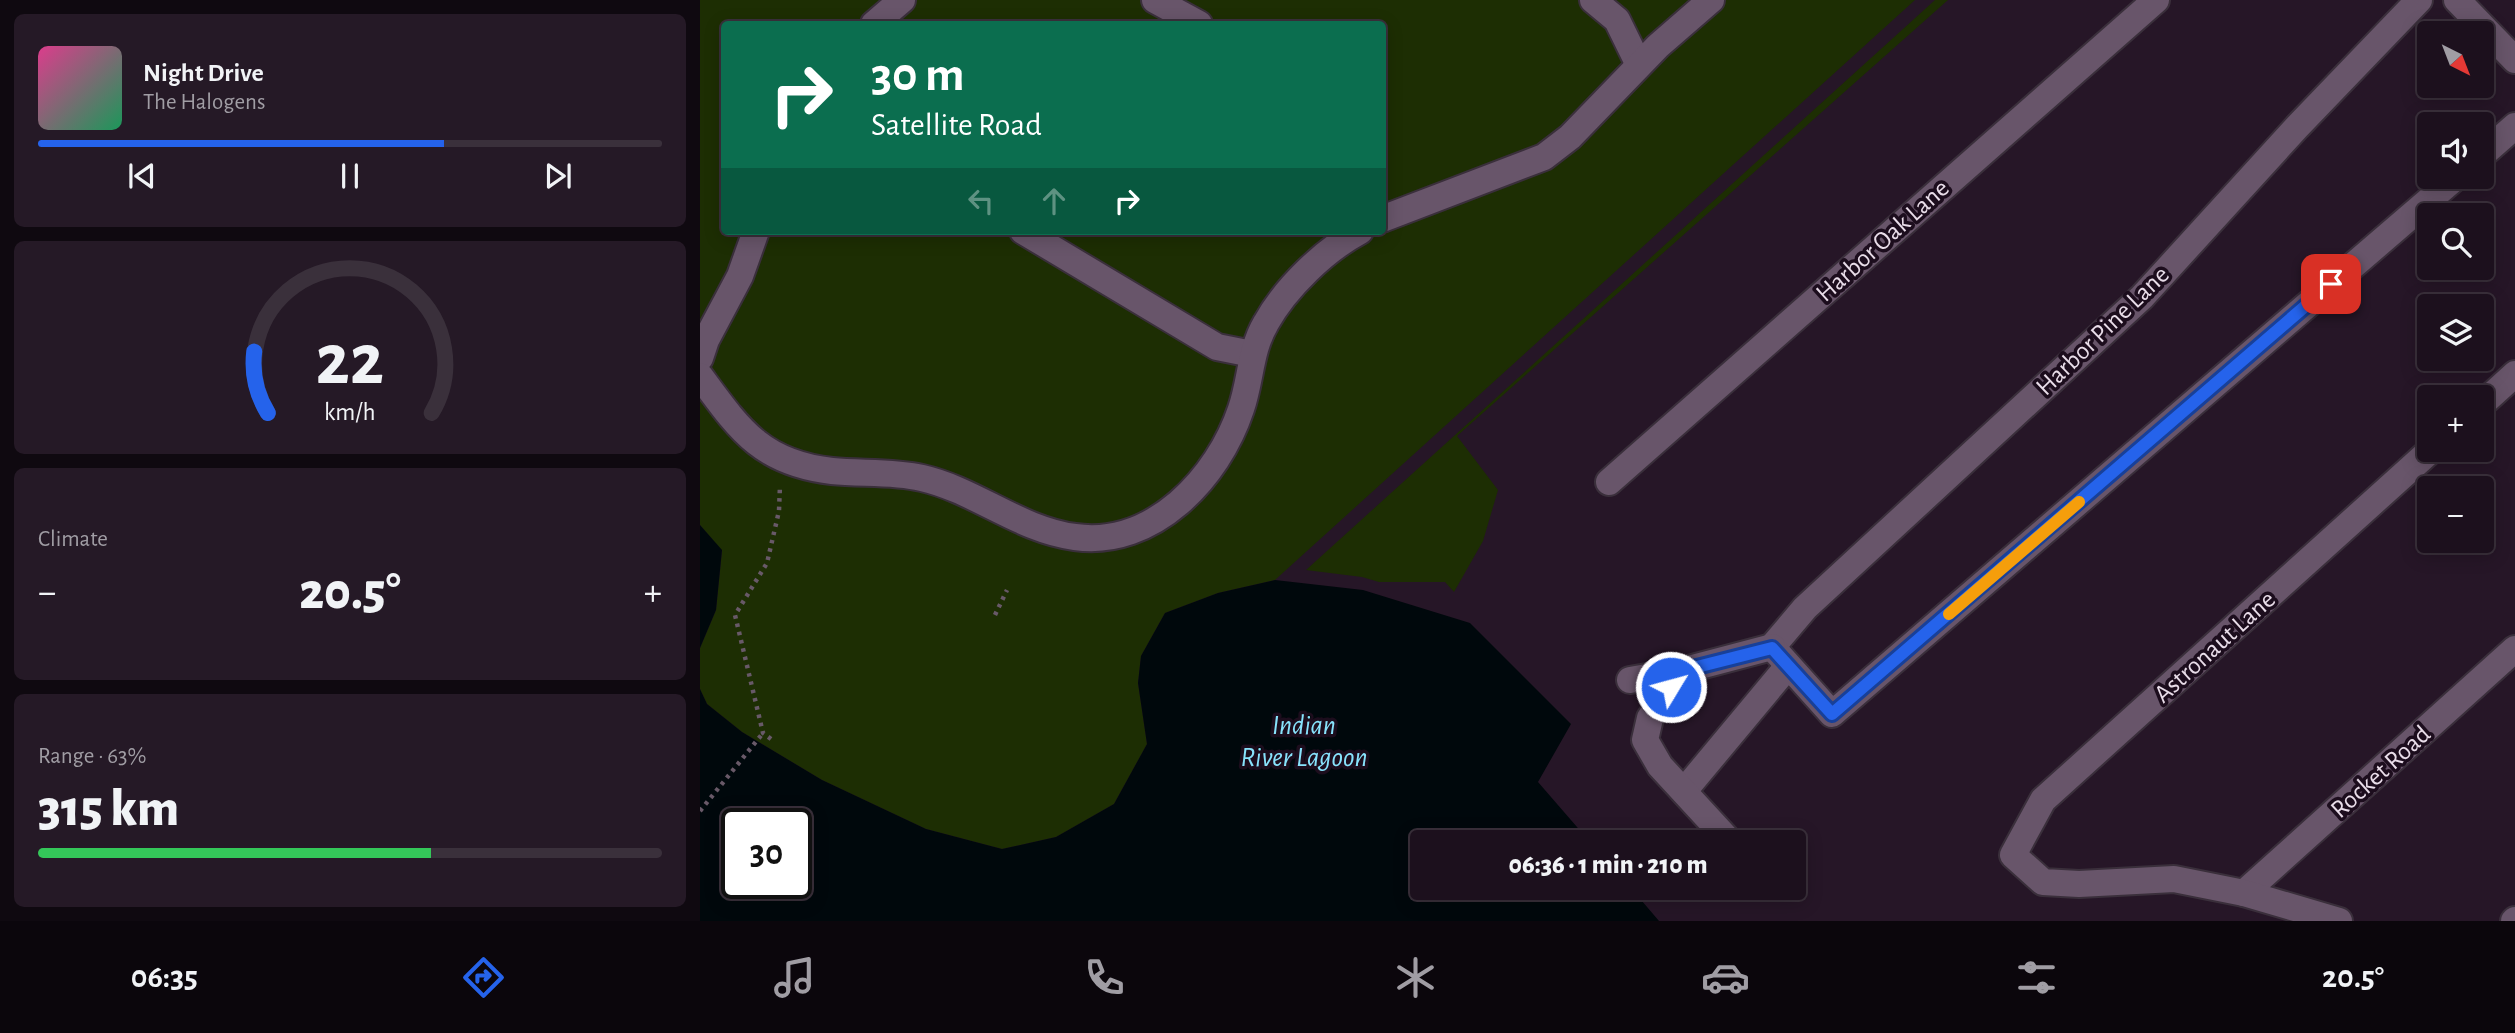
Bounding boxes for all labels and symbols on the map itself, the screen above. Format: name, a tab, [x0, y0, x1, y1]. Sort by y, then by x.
north arrow	[2417, 21, 2494, 98]
street label: Harbor Oak Lane	[1811, 175, 1954, 307]
pin	[2301, 254, 2361, 314]
street label: Harbor Pine Lane	[2031, 261, 2174, 400]
street label: Astronaut Lane	[2149, 586, 2280, 708]
position arrow	[1634, 650, 1708, 724]
water label: Indian River Lagoon	[1240, 712, 1368, 772]
street label: Rocket Road	[2326, 721, 2435, 823]
speed limit sign: 30	[721, 808, 812, 899]

